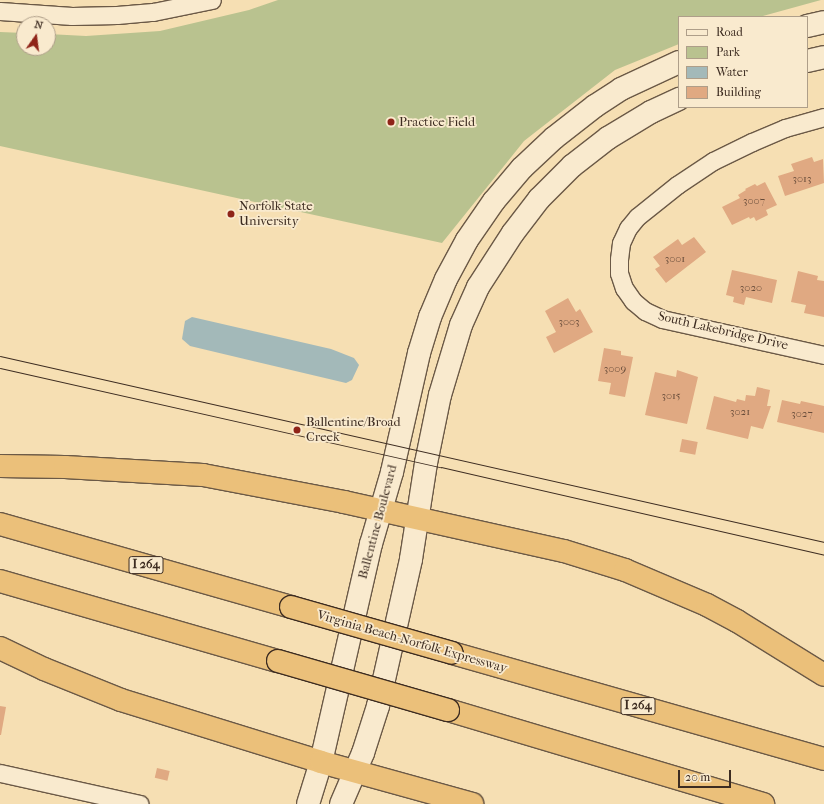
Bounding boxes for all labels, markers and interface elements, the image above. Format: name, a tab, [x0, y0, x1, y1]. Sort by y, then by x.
north arrow	[16, 16, 56, 56]
legend	[678, 16, 808, 108]
text: N	[33, 18, 44, 32]
text: Road	[716, 25, 743, 39]
text: Park	[716, 45, 740, 59]
text: Water	[716, 65, 748, 79]
text: Building	[716, 85, 761, 99]
place label: Practice Field	[399, 114, 475, 130]
marker: Practice Field	[386, 117, 396, 127]
house number: 3013	[793, 172, 811, 186]
house number: 3007	[743, 194, 765, 208]
place label: Norfolk State University	[239, 199, 313, 230]
marker: Norfolk State University	[226, 209, 236, 219]
house number: 3001	[665, 252, 685, 266]
house number: 3020	[740, 281, 762, 295]
street label: South Lakebridge Drive	[656, 308, 790, 354]
house number: 3003	[558, 315, 580, 329]
house number: 3009	[604, 362, 626, 376]
house number: 3015	[661, 389, 681, 403]
house number: 3021	[730, 405, 750, 419]
house number: 3027	[791, 407, 813, 421]
place label: Ballentine/Broad Creek	[306, 415, 401, 446]
marker: Ballentine/Broad Creek	[291, 424, 303, 436]
street label: Ballentine Boulevard	[355, 463, 401, 581]
road number: I 264	[128, 555, 164, 575]
street label: Virginia Beach-Norfolk Expressway	[315, 607, 509, 677]
road number: I 264	[620, 696, 656, 716]
scale bar	[680, 762, 733, 788]
text: 20 m	[685, 770, 710, 784]

